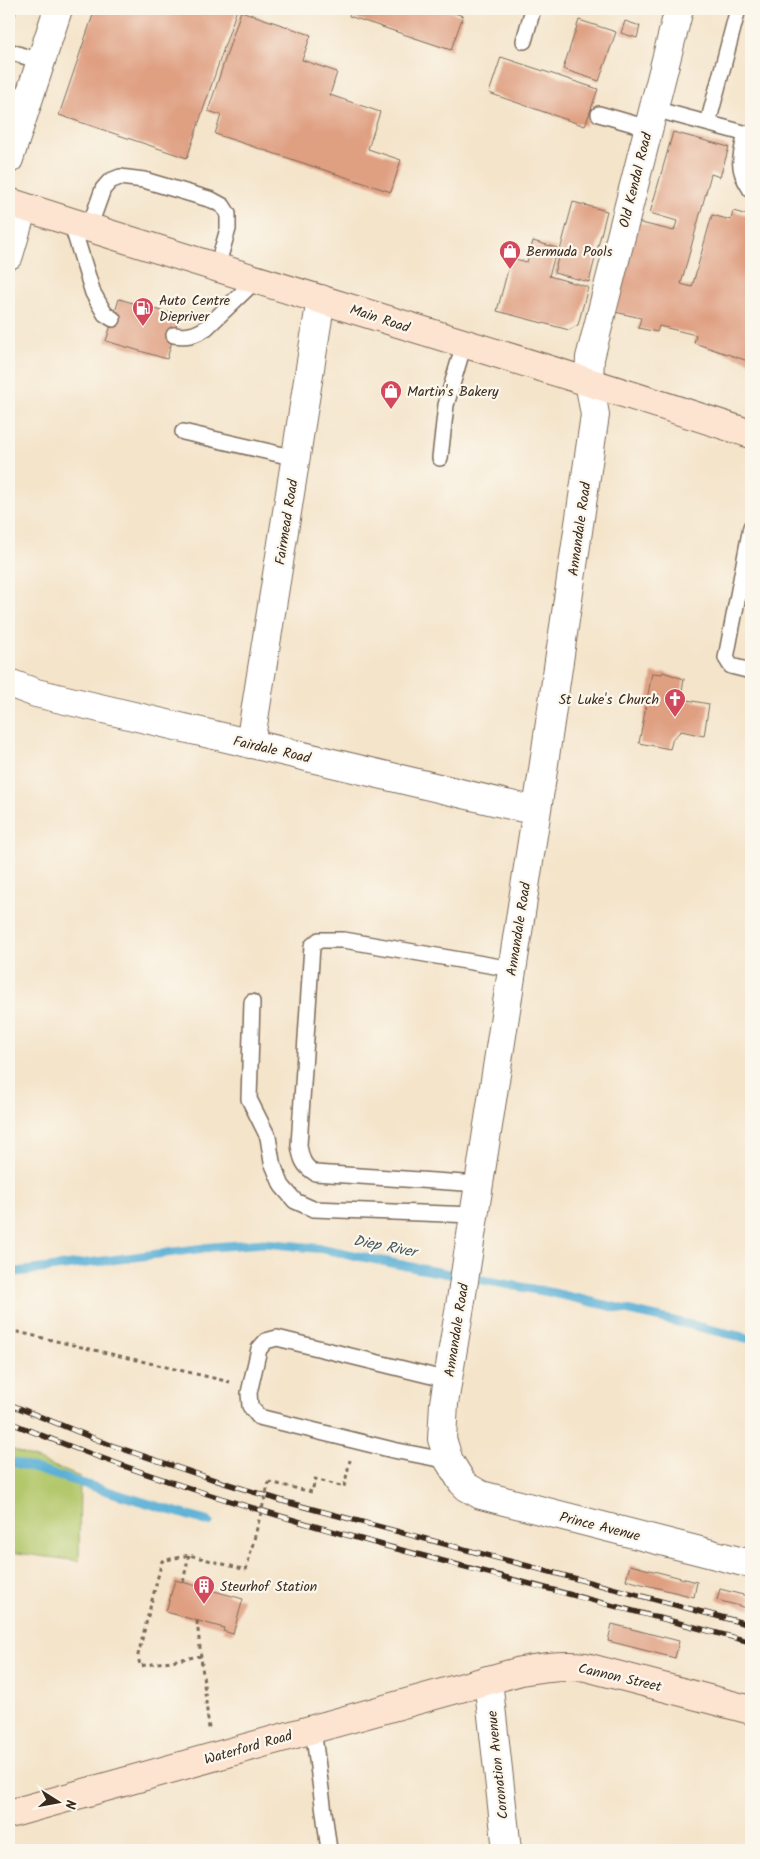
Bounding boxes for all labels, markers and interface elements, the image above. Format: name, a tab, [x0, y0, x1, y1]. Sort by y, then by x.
street label: Old Kendal Road	[614, 129, 659, 230]
shop icon: Bermuda Pools	[498, 239, 522, 270]
place label: Bermuda Pools	[526, 241, 613, 263]
place label: Auto Centre Diepriver	[159, 290, 231, 328]
fuel station icon: Auto Centre Diepriver	[131, 296, 155, 327]
street label: Main Road	[347, 299, 414, 339]
shop icon: Martin's Bakery	[379, 379, 403, 410]
place label: Martin's Bakery	[407, 381, 499, 403]
street label: Fairmead Road	[269, 477, 305, 567]
street label: Annandale Road	[563, 480, 598, 577]
church icon: St Luke's Church	[663, 687, 687, 718]
place label: St Luke's Church	[559, 689, 659, 711]
street label: Fairdale Road	[231, 730, 314, 770]
street label: Annandale Road	[501, 880, 537, 978]
water label: Diep River	[351, 1229, 421, 1265]
street label: Annandale Road	[439, 1281, 475, 1379]
street label: Prince Avenue	[557, 1506, 643, 1548]
building icon: Steurhof Station	[192, 1574, 216, 1605]
place label: Steurhof Station	[220, 1576, 317, 1598]
street label: Cannon Street	[576, 1658, 664, 1698]
street label: Coronation Avenue	[481, 1709, 515, 1820]
street label: Waterford Road	[202, 1725, 296, 1771]
north arrow	[32, 1776, 82, 1826]
text: N	[58, 1798, 81, 1811]

